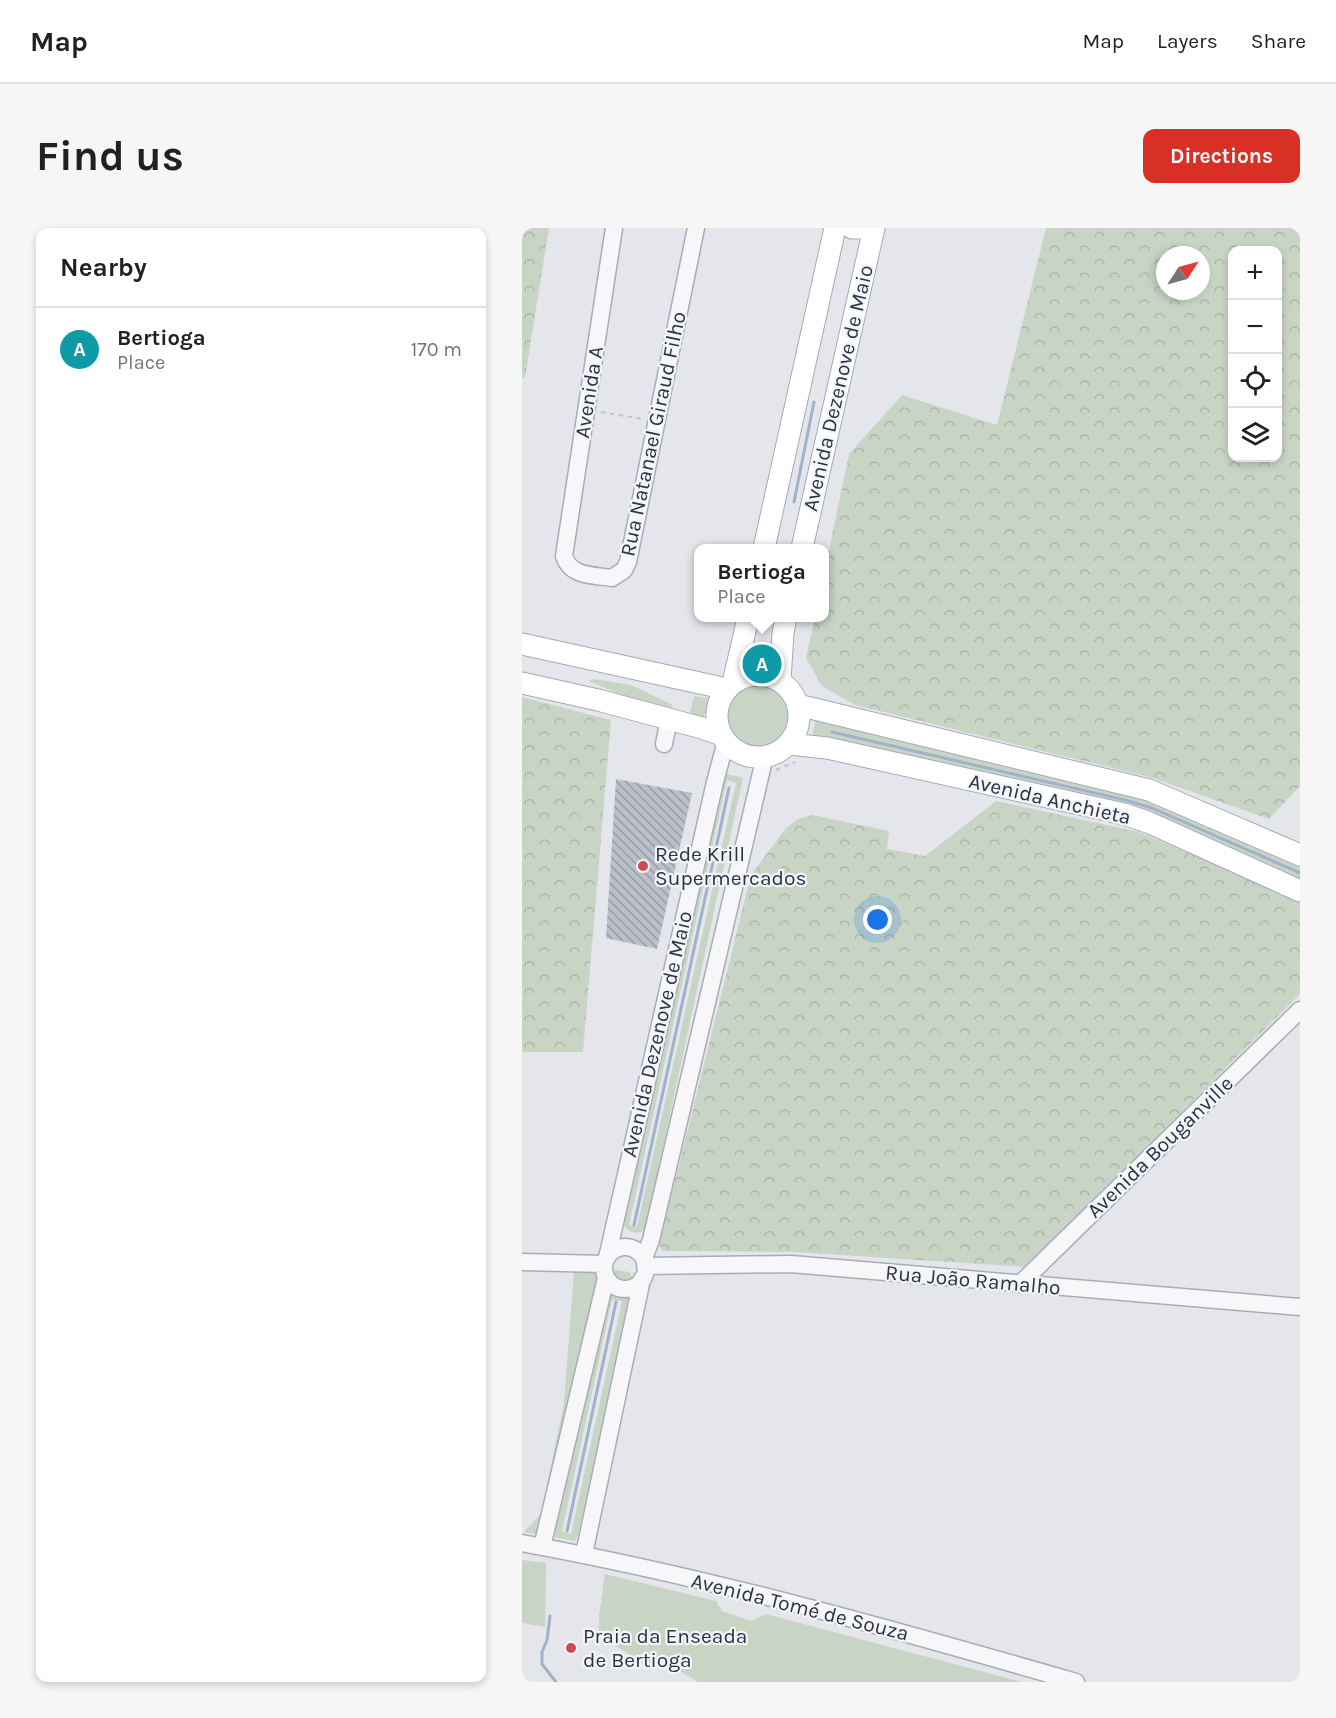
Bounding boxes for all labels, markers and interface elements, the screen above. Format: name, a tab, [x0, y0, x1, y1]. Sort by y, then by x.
text: Map	[30, 25, 88, 58]
text: Map	[1082, 29, 1124, 53]
text: Layers	[1157, 29, 1218, 53]
text: Share	[1251, 29, 1306, 53]
button: Directions	[1143, 129, 1300, 183]
text: Find us	[36, 131, 184, 181]
north arrow	[1156, 246, 1210, 300]
map controls	[1228, 246, 1282, 462]
button: +	[1228, 246, 1282, 300]
text: Nearby	[60, 252, 147, 283]
street label: Avenida Dezenove de Maio	[798, 263, 878, 513]
button: −	[1228, 300, 1282, 354]
street label: Rua Natanael Giraud Filho	[615, 309, 691, 559]
text: Bertioga	[117, 325, 206, 351]
text: A	[73, 338, 86, 361]
text: 170 m	[411, 338, 462, 361]
street label: Avenida A	[570, 344, 608, 440]
text: Place	[117, 351, 165, 374]
button: locate	[1228, 354, 1282, 408]
button: layers	[1228, 408, 1282, 462]
popup	[694, 544, 829, 622]
text: Bertioga	[717, 559, 806, 585]
text: Place	[717, 585, 765, 608]
pin: A	[742, 642, 782, 686]
street label: Avenida Anchieta	[967, 769, 1133, 829]
place label: Rede Krill Supermercados	[655, 842, 806, 890]
marker: Rede Krill Supermercados	[636, 859, 650, 873]
your location	[863, 905, 892, 934]
street label: Avenida Dezenove de Maio	[617, 909, 697, 1159]
street label: Avenida Bouganville	[1082, 1071, 1238, 1223]
street label: Rua João Ramalho	[884, 1260, 1062, 1300]
street label: Avenida Tomé de Souza	[689, 1568, 911, 1646]
place label: Praia da Enseada de Bertioga	[583, 1624, 747, 1672]
marker: Praia da Enseada de Bertioga	[564, 1641, 578, 1655]

